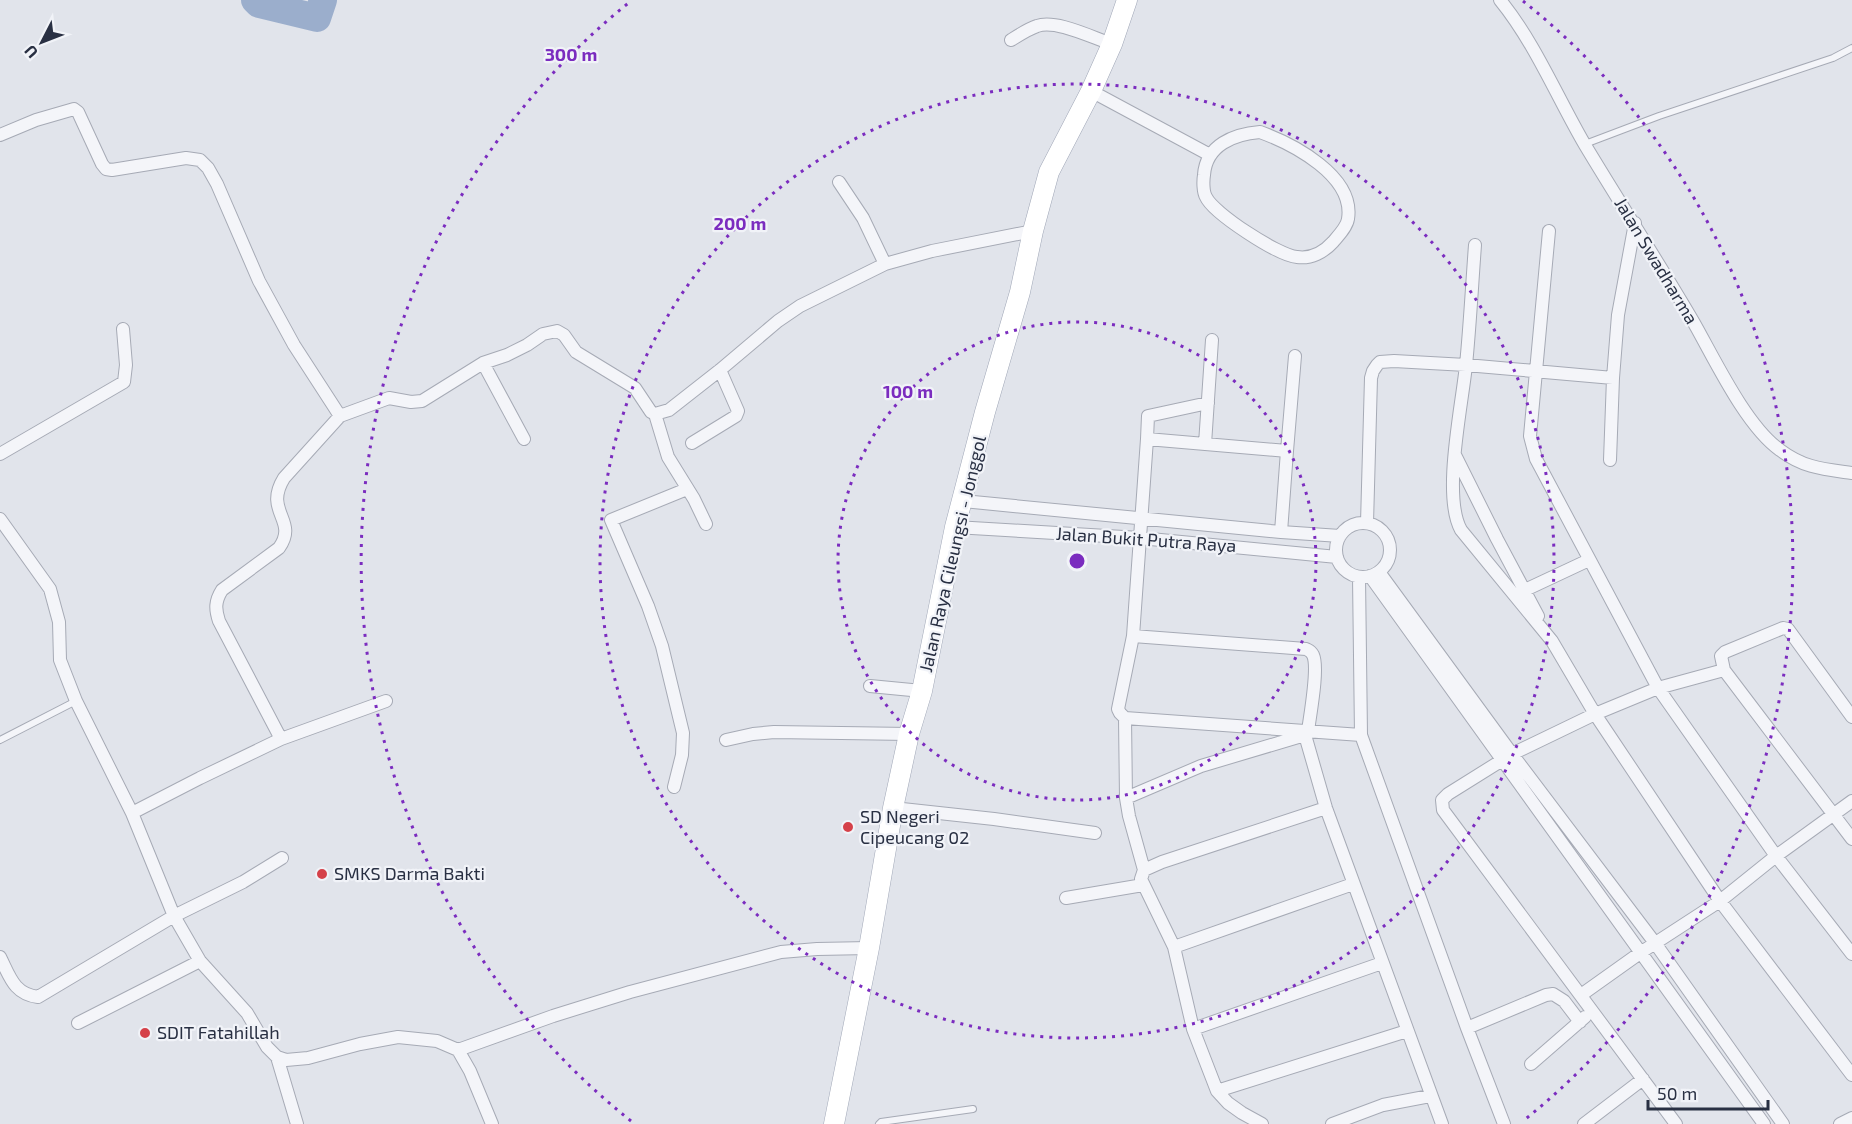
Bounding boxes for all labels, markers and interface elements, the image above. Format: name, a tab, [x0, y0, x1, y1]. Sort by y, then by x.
north arrow	[12, 12, 72, 72]
text: U	[20, 42, 41, 63]
text: 300 m	[545, 43, 597, 65]
street label: Jalan Swadharma	[1610, 193, 1703, 328]
text: 200 m	[714, 212, 766, 234]
text: 100 m	[883, 380, 933, 402]
street label: Jalan Raya Cileungsi - Jonggol	[914, 433, 990, 674]
street label: Jalan Bukit Putra Raya	[1055, 522, 1237, 556]
centre of rings	[1067, 551, 1087, 571]
place label: SD Negeri Cipeucang 02	[860, 805, 969, 848]
marker: SD Negeri Cipeucang 02	[841, 820, 855, 834]
place label: SMKS Darma Bakti	[334, 862, 485, 884]
marker: SMKS Darma Bakti	[315, 867, 329, 881]
place label: SDIT Fatahillah	[157, 1021, 280, 1043]
marker: SDIT Fatahillah	[138, 1026, 152, 1040]
scale bar	[1648, 1073, 1768, 1111]
text: 50 m	[1657, 1082, 1697, 1104]

